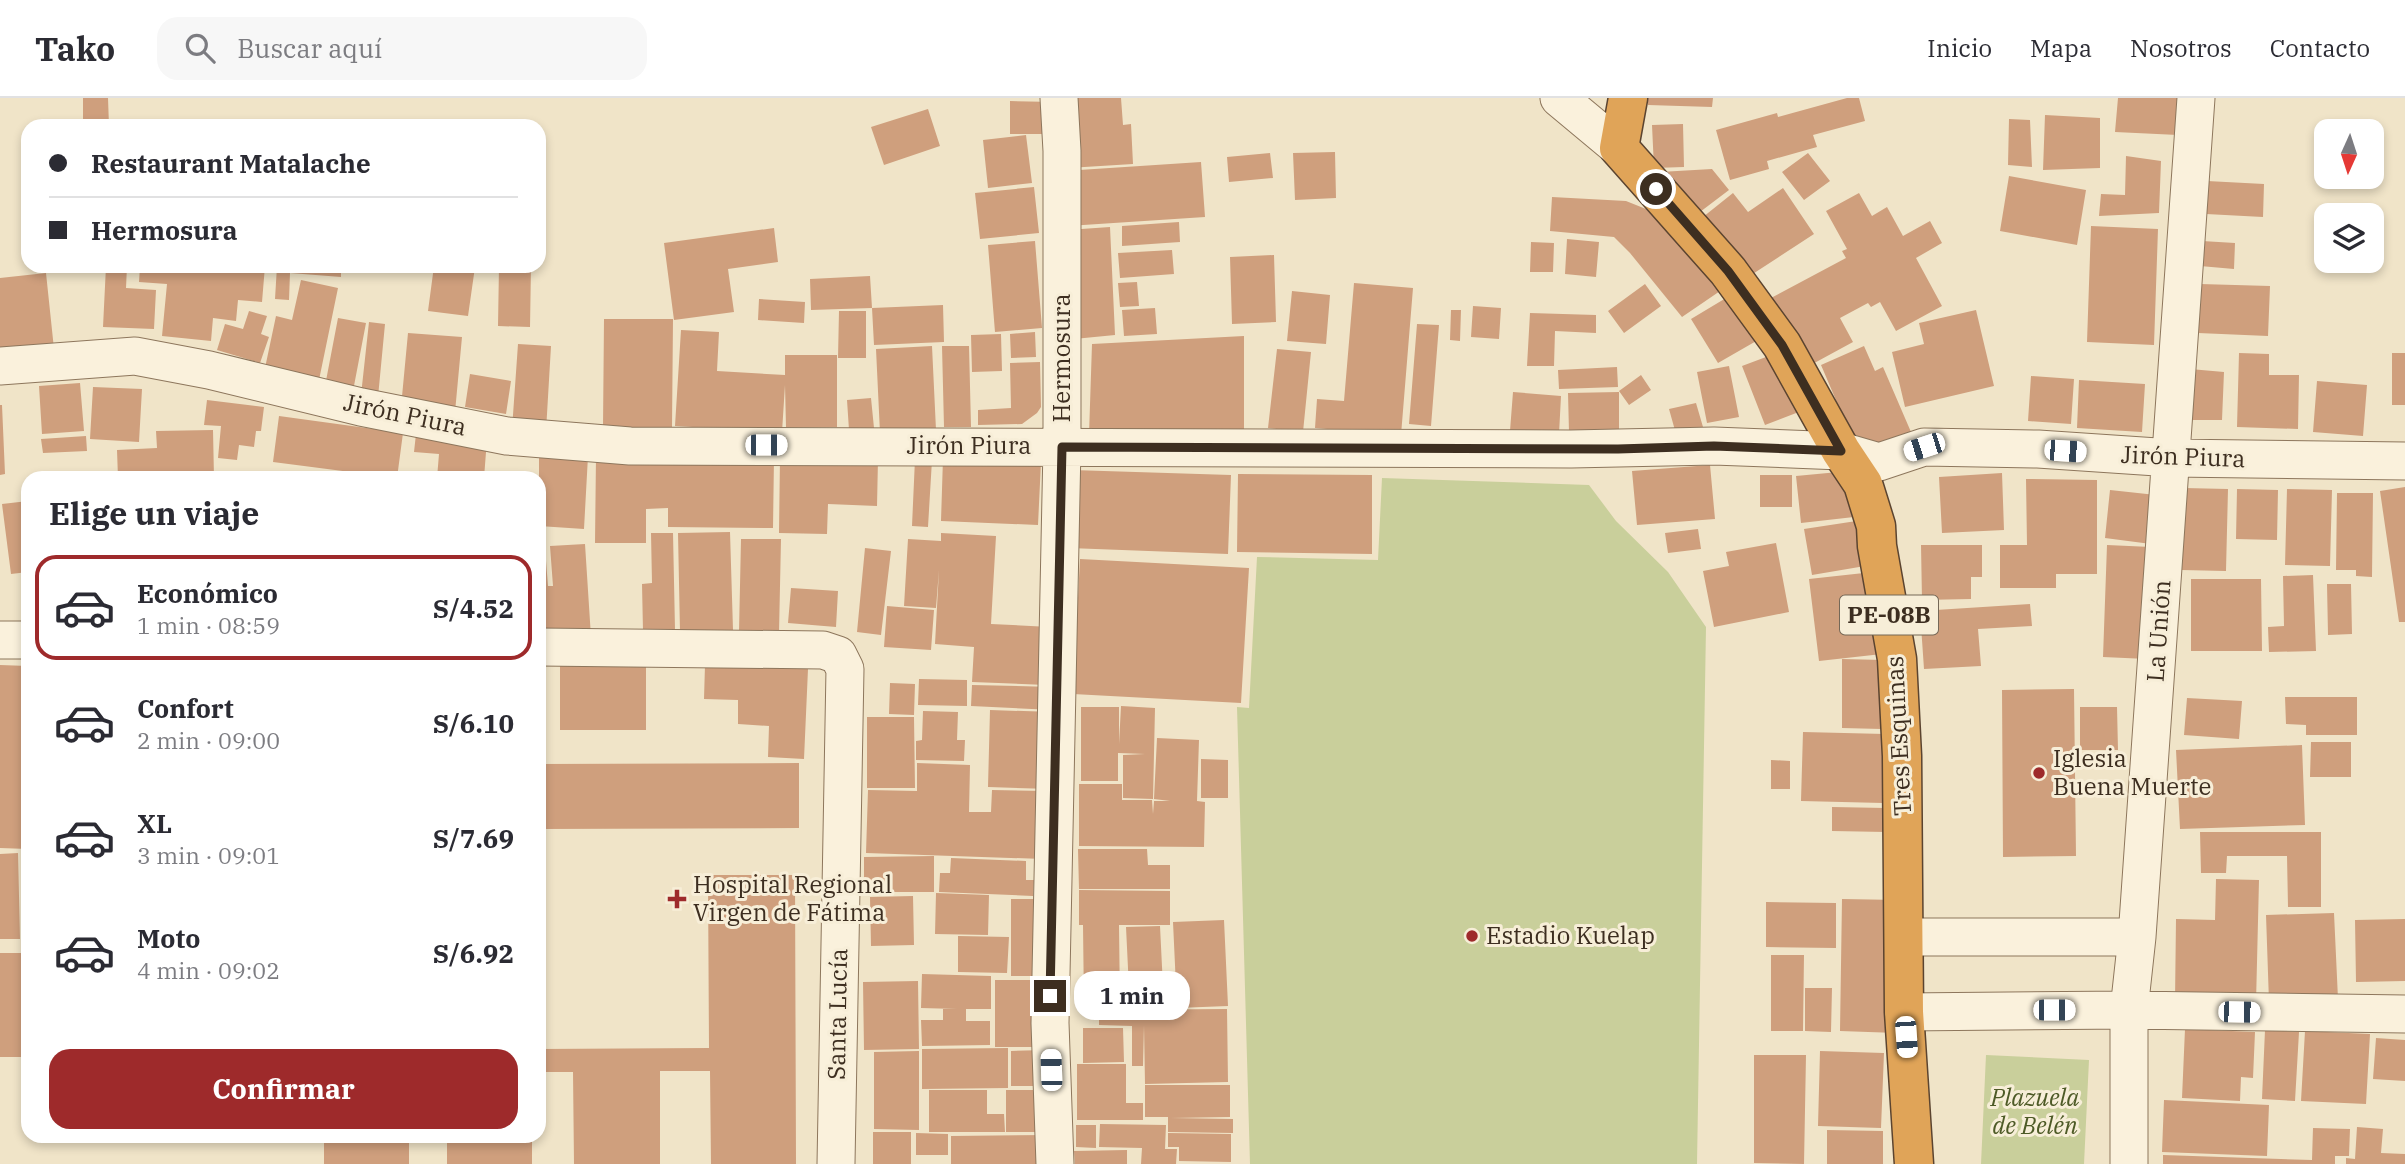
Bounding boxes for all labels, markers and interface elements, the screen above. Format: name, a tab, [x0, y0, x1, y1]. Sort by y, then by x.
search box	[157, 17, 647, 80]
text: Tako	[35, 27, 115, 70]
icon: search	[181, 29, 219, 67]
text: Buscar aquí	[237, 31, 382, 65]
text: Inicio	[1927, 32, 1992, 64]
text: Mapa	[2030, 32, 2092, 64]
text: Nosotros	[2130, 32, 2232, 64]
text: Contacto	[2270, 32, 2370, 64]
north arrow	[2314, 119, 2384, 189]
map controls	[2314, 119, 2384, 273]
text: Restaurant Matalache	[91, 146, 371, 180]
route start	[1640, 173, 1672, 205]
button: layers	[2314, 203, 2384, 273]
text: Hermosura	[91, 213, 238, 247]
street label: Hermosura	[1045, 293, 1077, 423]
street label: Jirón Piura	[341, 385, 470, 443]
street label: Jirón Piura	[907, 429, 1031, 461]
car	[1901, 431, 1948, 463]
car	[746, 435, 788, 456]
street label: Jirón Piura	[2120, 438, 2246, 474]
car	[2044, 439, 2087, 463]
text: Elige un viaje	[49, 492, 259, 534]
icon: car	[53, 576, 116, 639]
text: Económico	[137, 576, 278, 610]
street label: La Unión	[2138, 579, 2178, 683]
text: S/4.52	[433, 591, 514, 625]
road number: PE-08B	[1840, 596, 1938, 635]
text: 1 min · 08:59	[137, 610, 280, 640]
street label: Tres Esquinas	[1878, 655, 1918, 817]
icon: car	[53, 691, 116, 754]
text: Confort	[137, 691, 234, 725]
text: S/6.10	[433, 706, 514, 740]
text: 2 min · 09:00	[137, 725, 280, 755]
place label: Iglesia Buena Muerte	[2053, 742, 2211, 802]
marker: Iglesia Buena Muerte	[2031, 765, 2047, 781]
icon: car	[53, 806, 116, 869]
text: XL	[137, 806, 172, 840]
text: S/7.69	[433, 821, 514, 855]
text: 3 min · 09:01	[137, 840, 280, 870]
place label: Hospital Regional Virgen de Fátima	[693, 868, 892, 928]
marker: Hospital Regional Virgen de Fátima	[667, 889, 687, 909]
place label: Estadio Kuelap	[1486, 919, 1655, 951]
icon: car	[53, 921, 116, 984]
text: Moto	[137, 921, 200, 955]
marker: Estadio Kuelap	[1464, 928, 1480, 944]
text: S/6.92	[433, 936, 514, 970]
street label: Santa Lucía	[820, 948, 854, 1080]
text: 4 min · 09:02	[137, 955, 280, 985]
callout: 1 min	[1074, 972, 1190, 1020]
route end	[1034, 980, 1066, 1012]
text: 1 min	[1100, 980, 1164, 1010]
car	[2034, 1000, 2076, 1021]
car	[2218, 1001, 2261, 1023]
car	[1895, 1015, 1918, 1059]
button: Confirmar	[49, 1049, 518, 1129]
car	[1040, 1049, 1063, 1091]
park label: Plazuela de Belén	[1990, 1081, 2079, 1141]

